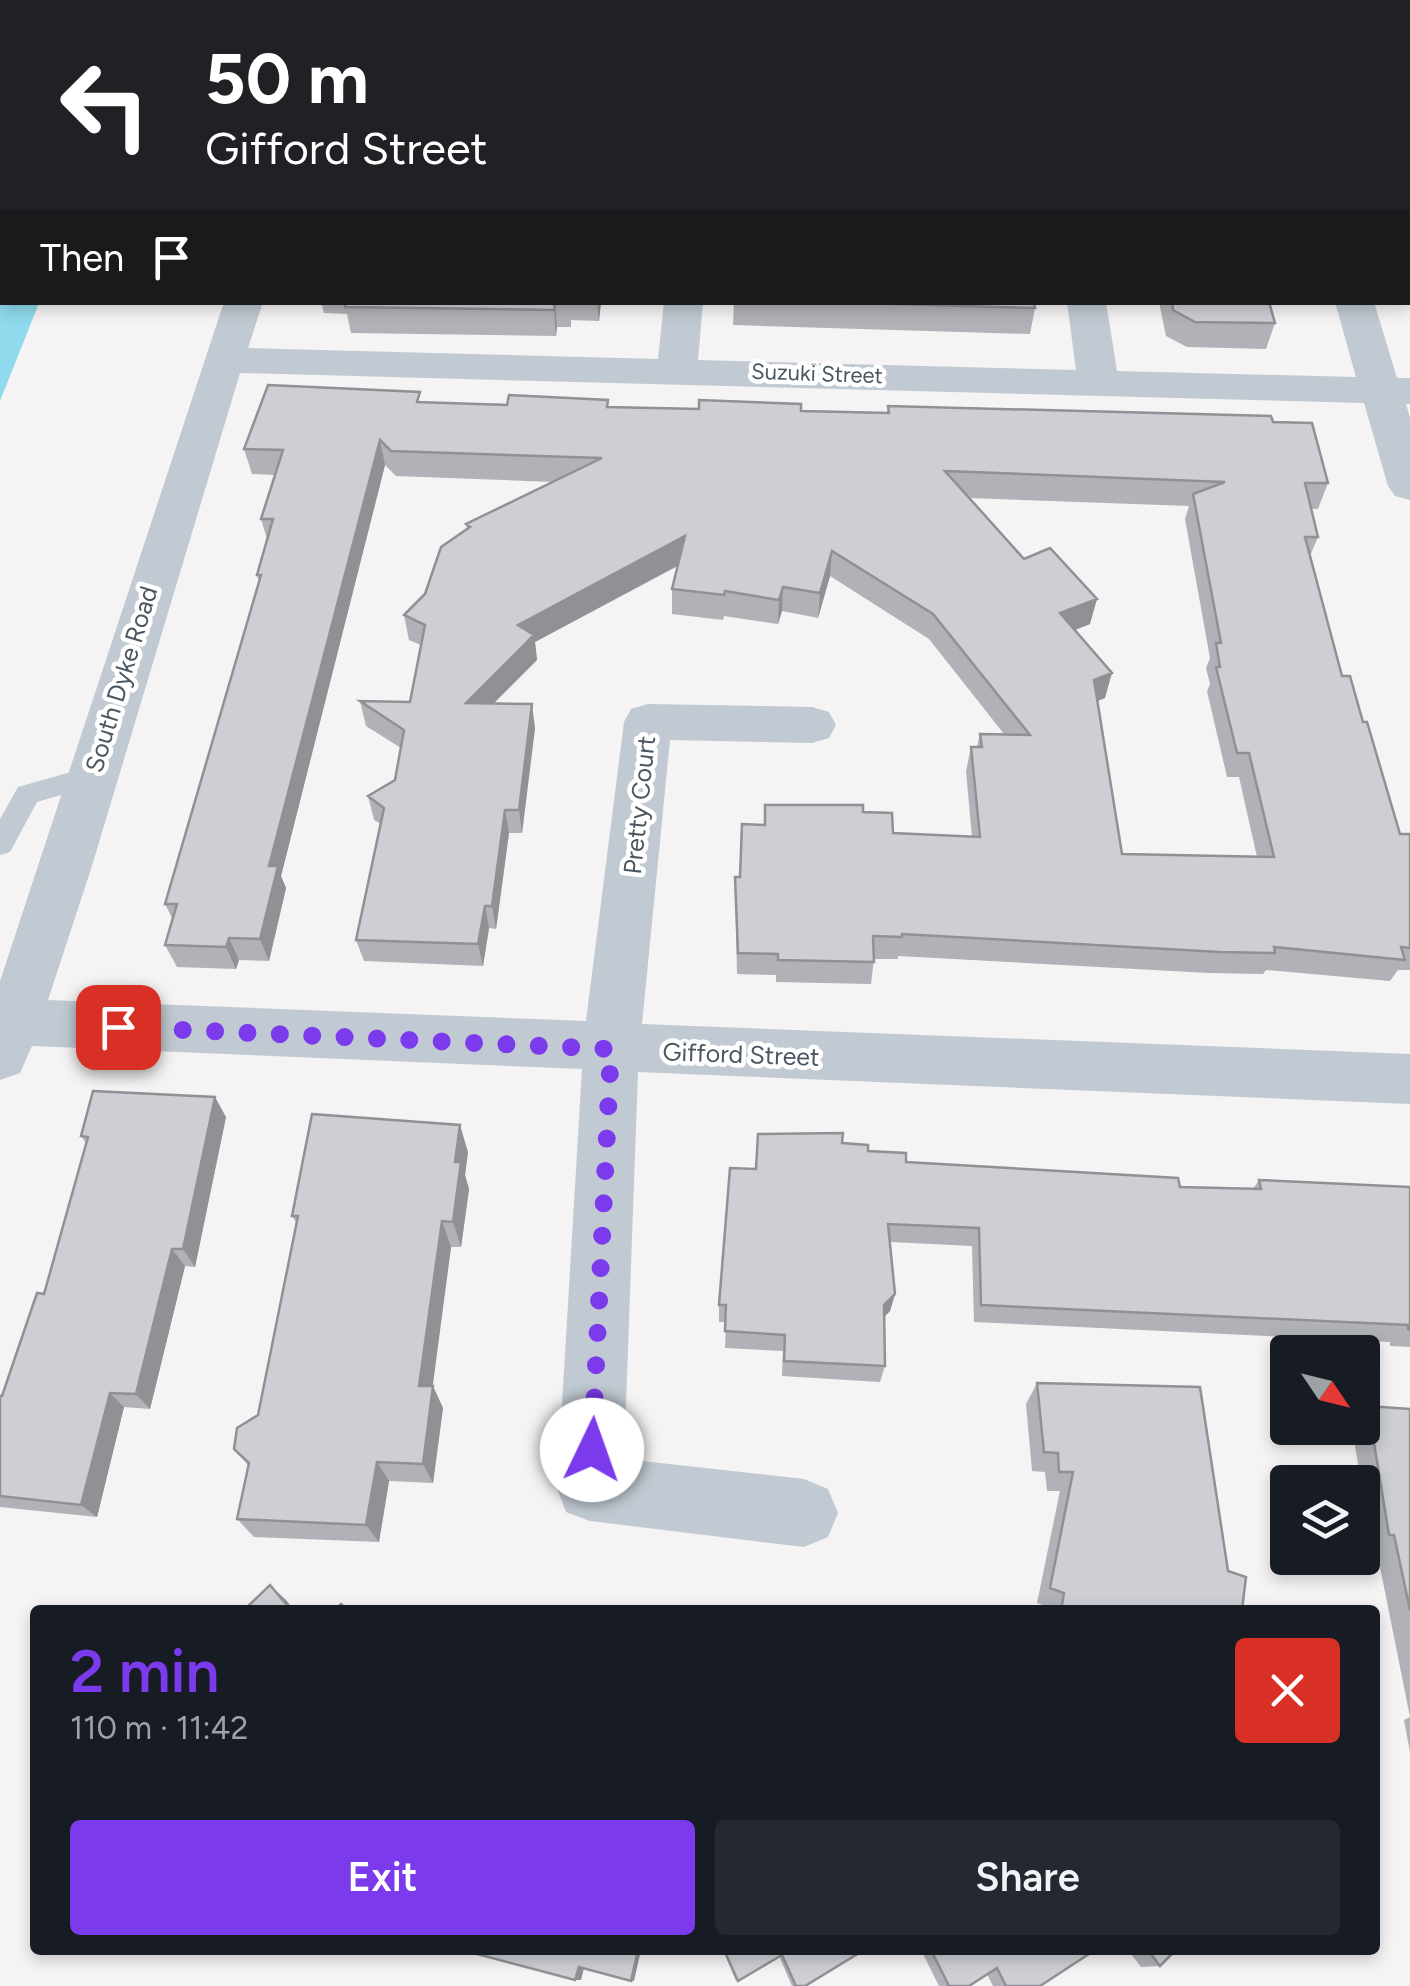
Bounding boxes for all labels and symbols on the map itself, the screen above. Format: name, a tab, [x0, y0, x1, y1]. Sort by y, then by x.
street label: Suzuki Street	[751, 358, 883, 389]
street label: South Dyke Road	[78, 582, 164, 776]
street label: Pretty Court	[617, 734, 661, 876]
pin	[76, 985, 161, 1070]
street label: Gifford Street	[662, 1036, 820, 1072]
north arrow	[1270, 1335, 1380, 1445]
position arrow	[540, 1398, 644, 1502]

